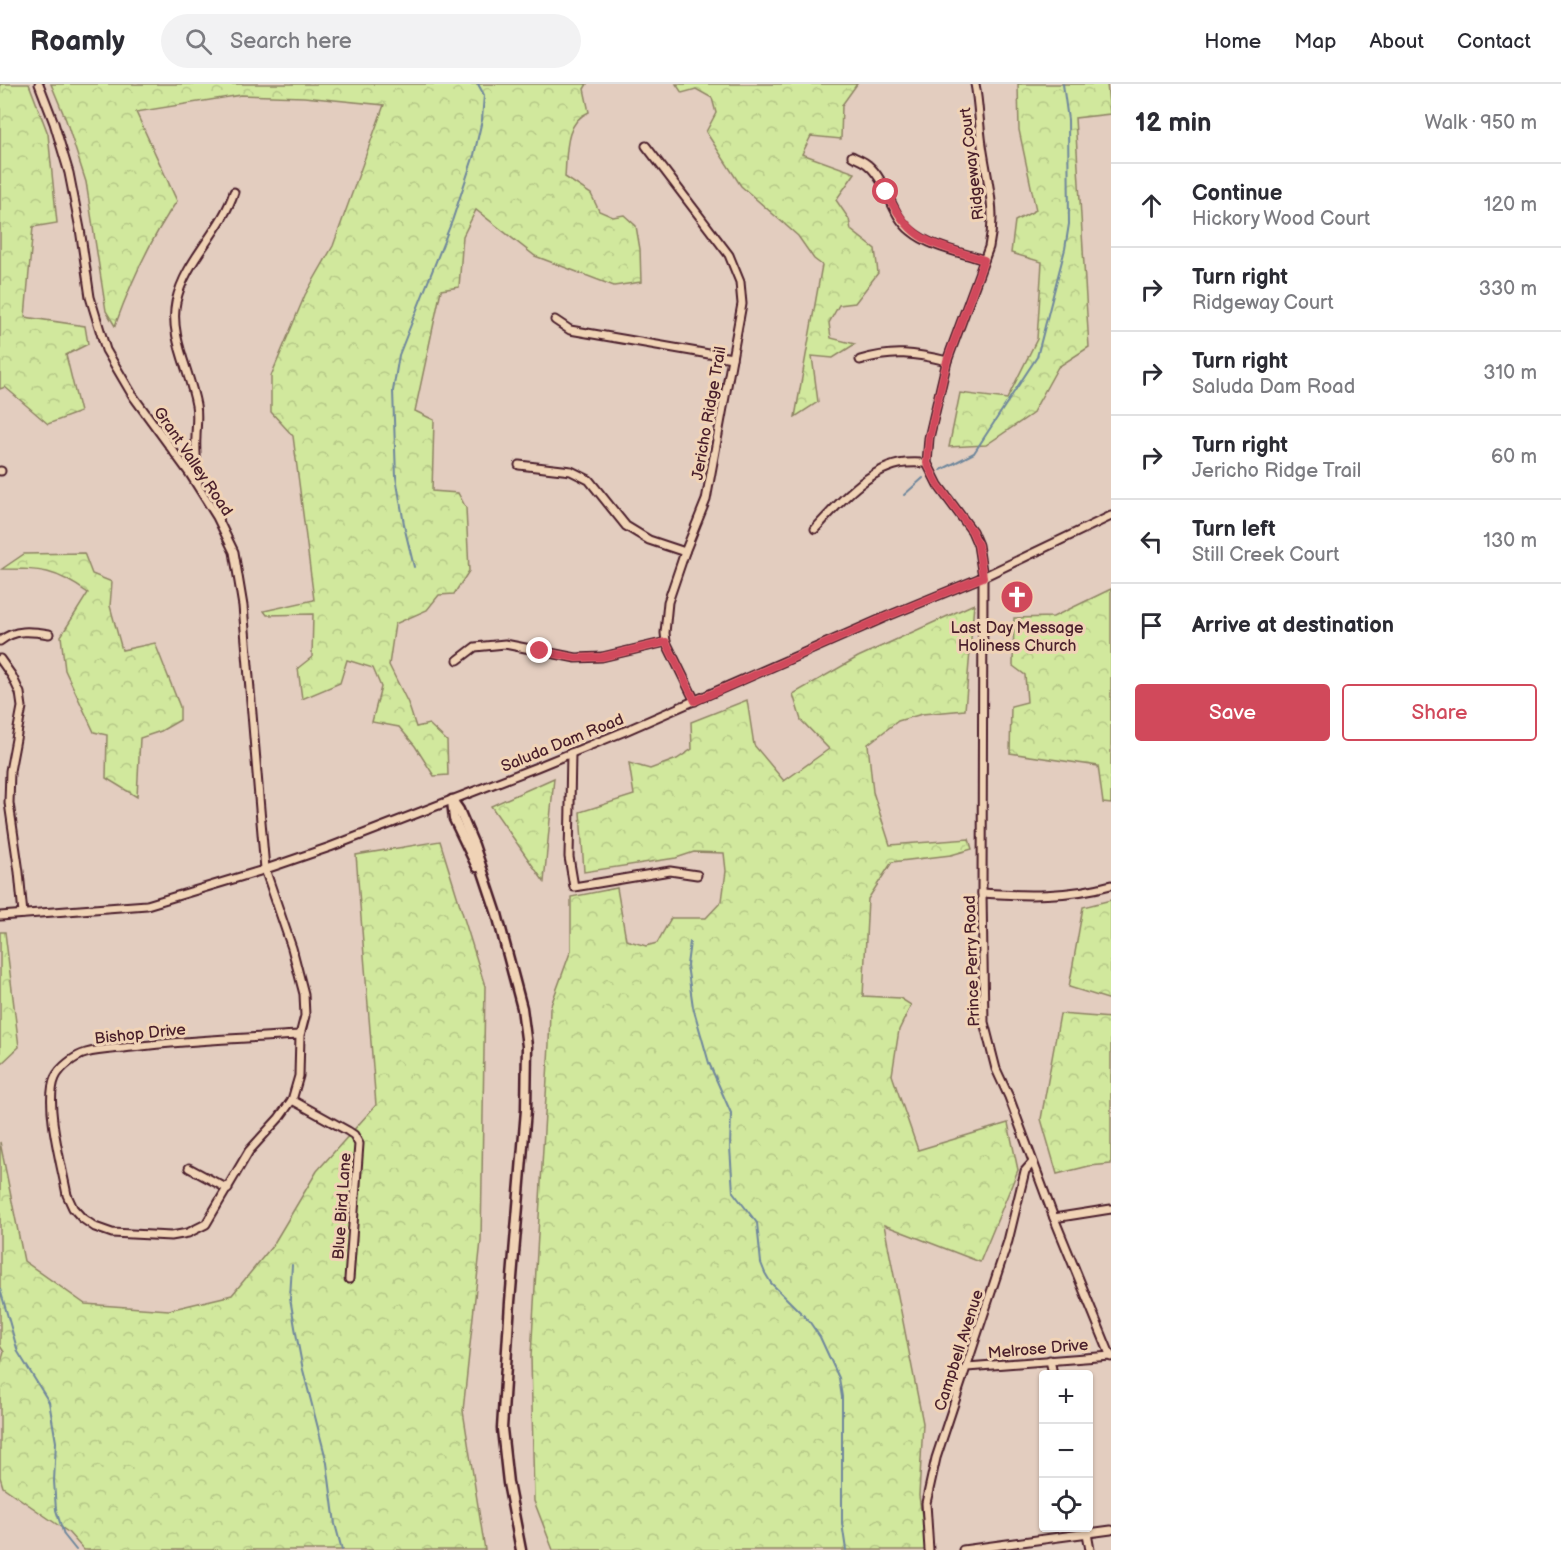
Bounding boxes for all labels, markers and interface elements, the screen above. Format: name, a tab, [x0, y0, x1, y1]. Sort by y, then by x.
search box	[161, 14, 581, 68]
text: Roamly	[30, 25, 125, 58]
icon: search	[182, 25, 215, 58]
text: Search here	[230, 28, 352, 55]
text: Home	[1204, 29, 1261, 54]
text: Map	[1294, 29, 1336, 54]
text: About	[1369, 29, 1424, 54]
text: Contact	[1457, 29, 1531, 54]
street label: Ridgeway Court	[956, 106, 989, 221]
text: 12 min	[1135, 108, 1212, 139]
text: Walk · 950 m	[1425, 111, 1537, 135]
route start	[872, 178, 898, 204]
text: Continue	[1192, 180, 1282, 207]
icon: ahead	[1135, 189, 1168, 222]
text: 120 m	[1484, 193, 1537, 217]
text: Hickory Wood Court	[1192, 207, 1370, 231]
text: Turn right	[1192, 264, 1288, 291]
icon: right	[1135, 273, 1168, 306]
text: 330 m	[1479, 277, 1537, 301]
text: Ridgeway Court	[1192, 291, 1334, 315]
street label: Jericho Ridge Trail	[688, 345, 731, 482]
text: Turn right	[1192, 348, 1288, 375]
icon: right	[1135, 357, 1168, 390]
text: 310 m	[1483, 361, 1537, 385]
text: Saluda Dam Road	[1192, 375, 1355, 399]
street label: Grant Valley Road	[149, 404, 236, 520]
text: Turn right	[1192, 432, 1288, 459]
icon: right	[1135, 441, 1168, 474]
text: 60 m	[1491, 445, 1537, 469]
text: Jericho Ridge Trail	[1192, 459, 1361, 483]
text: Turn left	[1192, 516, 1276, 543]
icon: left	[1135, 525, 1168, 558]
text: 130 m	[1483, 529, 1537, 553]
text: Still Creek Court	[1192, 543, 1339, 567]
church icon: Last Day Message Holiness Church	[999, 579, 1035, 615]
icon: arrive	[1135, 609, 1168, 642]
text: Arrive at destination	[1192, 612, 1394, 639]
place label: Last Day Message Holiness Church	[951, 619, 1084, 656]
route end	[526, 637, 552, 663]
button: Save	[1135, 684, 1330, 741]
button: Share	[1342, 684, 1537, 741]
street label: Saluda Dam Road	[499, 710, 627, 777]
street label: Prince Perry Road	[961, 895, 984, 1027]
street label: Bishop Drive	[94, 1020, 187, 1049]
street label: Blue Bird Lane	[329, 1151, 356, 1260]
street label: Campbell Avenue	[931, 1287, 988, 1414]
street label: Melrose Drive	[987, 1336, 1090, 1363]
map controls	[1039, 1370, 1093, 1532]
button: +	[1039, 1370, 1093, 1424]
button: −	[1039, 1424, 1093, 1478]
button: locate	[1039, 1478, 1093, 1532]

